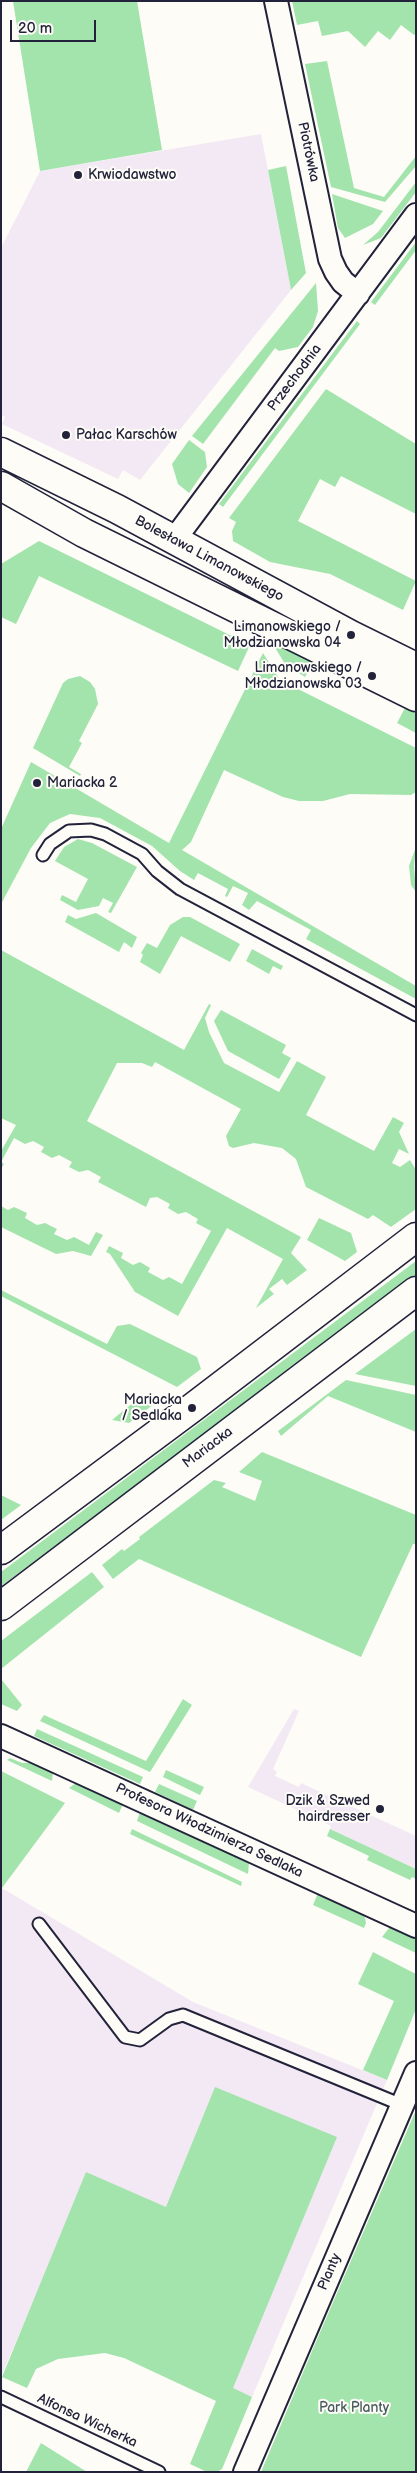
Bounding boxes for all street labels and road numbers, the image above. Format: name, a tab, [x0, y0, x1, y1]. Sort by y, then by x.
street label: Piotrówka	[293, 121, 323, 183]
street label: Przechodnia	[264, 341, 326, 415]
street label: Bolesława Limanowskiego	[132, 513, 286, 605]
street label: Mariacka	[180, 1424, 236, 1472]
street label: Profesora Włodzimierza Sedlaka	[113, 1780, 305, 1882]
street label: Planty	[315, 2251, 345, 2293]
street label: Alfonsa Wicherka	[34, 2390, 140, 2452]

